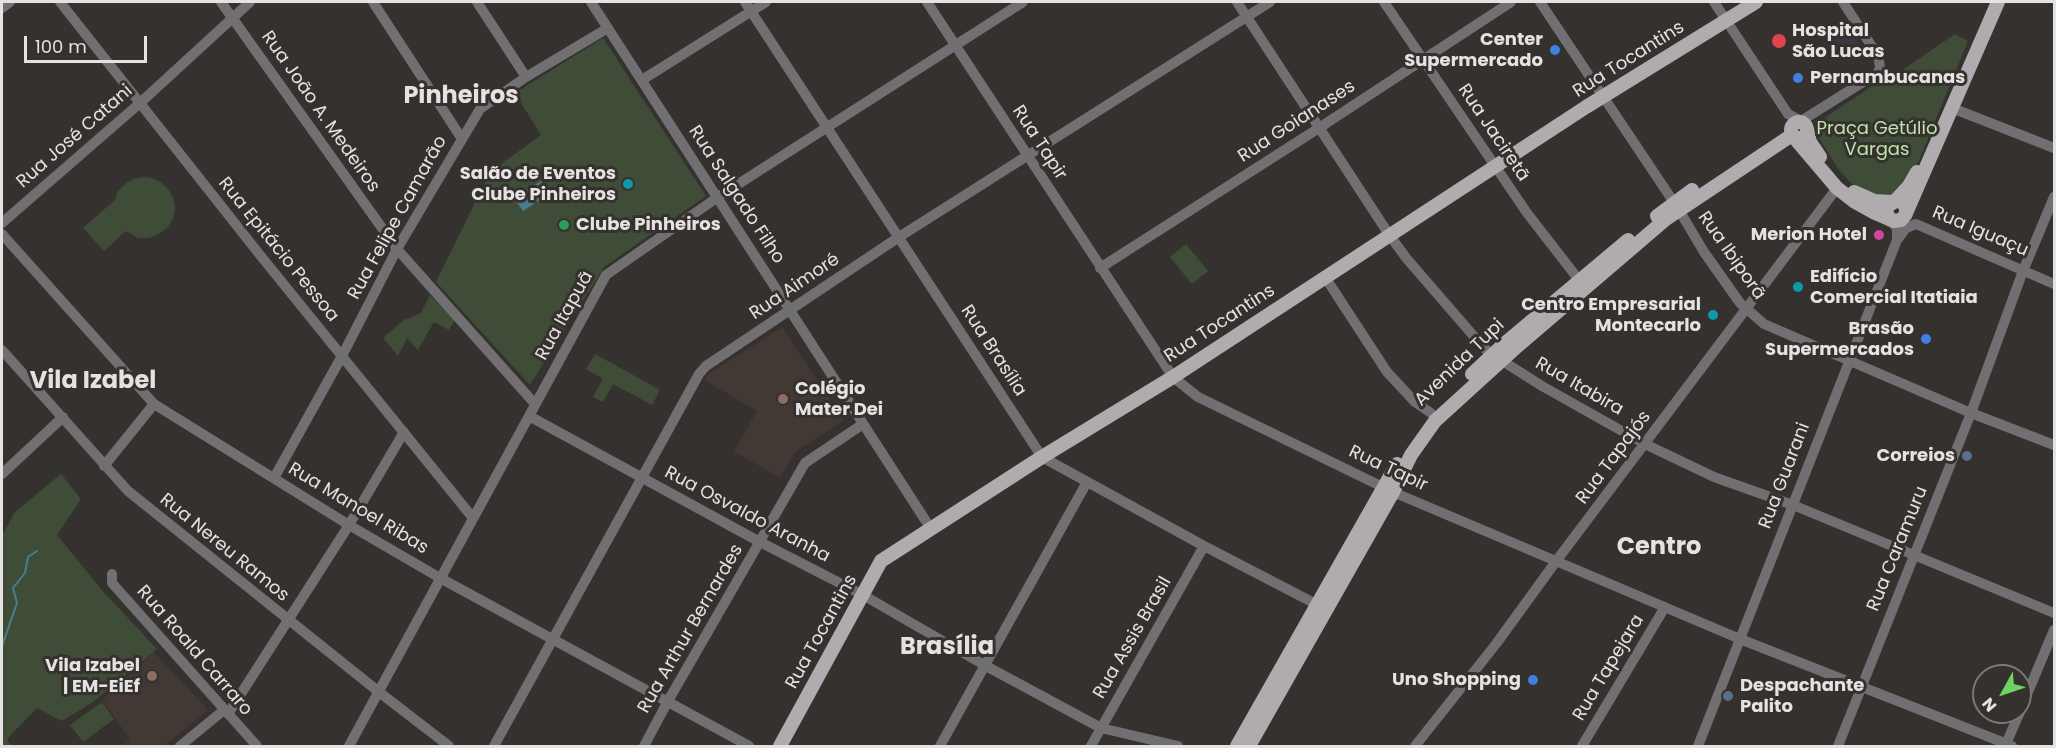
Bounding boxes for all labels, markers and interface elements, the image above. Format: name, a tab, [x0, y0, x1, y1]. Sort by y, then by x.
street label: Rua Tocantins	[1569, 17, 1689, 103]
place label: Hospital São Lucas	[1792, 20, 1884, 63]
scale bar	[27, 24, 150, 62]
street label: Rua João A. Medeiros	[256, 27, 384, 197]
place label: Center Supermercado	[1404, 29, 1543, 72]
marker: Hospital São Lucas	[1770, 32, 1788, 50]
text: 100 m	[35, 34, 87, 59]
marker: Center Supermercado	[1548, 43, 1562, 57]
place label: Pernambucanas	[1810, 67, 1965, 89]
marker: Pernambucanas	[1791, 71, 1805, 85]
street label: Rua Goianases	[1234, 76, 1360, 168]
street label: Rua Jaciretã	[1452, 80, 1534, 186]
street label: Rua José Catani	[13, 81, 137, 193]
district label: Pinheiros	[403, 83, 519, 111]
street label: Rua Tapir	[1007, 102, 1071, 184]
park label: Praça Getúlio Vargas	[1817, 118, 1937, 160]
street label: Rua Salgado Filho	[683, 122, 789, 268]
street label: Rua Felipe Camarão	[344, 132, 452, 304]
place label: Salão de Eventos Clube Pinheiros	[460, 163, 616, 206]
street label: Rua Epitácio Pessoa	[213, 173, 343, 327]
marker: Salão de Eventos Clube Pinheiros	[621, 177, 635, 191]
street label: Rua Iguaçu	[1929, 202, 2031, 262]
street label: Rua Ibiporã	[1693, 208, 1769, 304]
place label: Clube Pinheiros	[576, 214, 721, 236]
marker: Clube Pinheiros	[557, 218, 571, 232]
place label: Merion Hotel	[1751, 224, 1867, 246]
marker: Merion Hotel	[1872, 228, 1886, 242]
street label: Rua Aimoré	[746, 249, 844, 325]
place label: Edifício Comercial Itatiaia	[1810, 266, 1978, 308]
street label: Rua Itapuã	[532, 268, 598, 364]
street label: Rua Tocantins	[1161, 280, 1279, 368]
marker: Edifício Comercial Itatiaia	[1791, 280, 1805, 294]
place label: Centro Empresarial Montecarlo	[1521, 294, 1701, 336]
street label: Rua Brasília	[956, 301, 1030, 401]
marker: Centro Empresarial Montecarlo	[1706, 308, 1720, 322]
street label: Avenida Tupi	[1411, 315, 1509, 411]
place label: Brasão Supermercados	[1765, 318, 1914, 360]
marker: Brasão Supermercados	[1919, 332, 1933, 346]
street label: Rua Itabira	[1531, 353, 1627, 421]
district label: Vila Izabel	[30, 368, 156, 396]
place label: Colégio Mater Dei	[795, 378, 883, 420]
marker: Colégio Mater Dei	[776, 392, 790, 406]
street label: Rua Tapajós	[1572, 407, 1656, 509]
street label: Rua Guarani	[1755, 420, 1815, 532]
street label: Rua Tapir	[1345, 441, 1431, 497]
place label: Correios	[1877, 445, 1955, 467]
marker: Correios	[1960, 449, 1974, 463]
street label: Rua Manoel Ribas	[284, 459, 432, 559]
street label: Rua Osvaldo Aranha	[661, 462, 833, 568]
street label: Rua Caramuru	[1863, 483, 1933, 615]
street label: Rua Nereu Ramos	[155, 489, 293, 607]
district label: Centro	[1617, 534, 1701, 562]
street label: Rua Arthur Bernardes	[634, 541, 748, 717]
street label: Rua Tocantins	[782, 571, 862, 693]
street label: Rua Assis Brasil	[1089, 573, 1177, 703]
street label: Rua Roald Carraro	[132, 582, 256, 720]
street label: Rua Tapejara	[1569, 611, 1649, 725]
district label: Brasília	[900, 634, 994, 662]
place label: Vila Izabel | EM-EiEf	[45, 655, 140, 698]
north arrow	[1972, 664, 2032, 724]
marker: Vila Izabel | EM-EiEf	[145, 669, 159, 683]
place label: Uno Shopping	[1392, 669, 1521, 691]
marker: Uno Shopping	[1526, 673, 1540, 687]
place label: Despachante Palito	[1740, 675, 1864, 718]
marker: Despachante Palito	[1721, 689, 1735, 703]
text: N	[1977, 693, 2002, 717]

